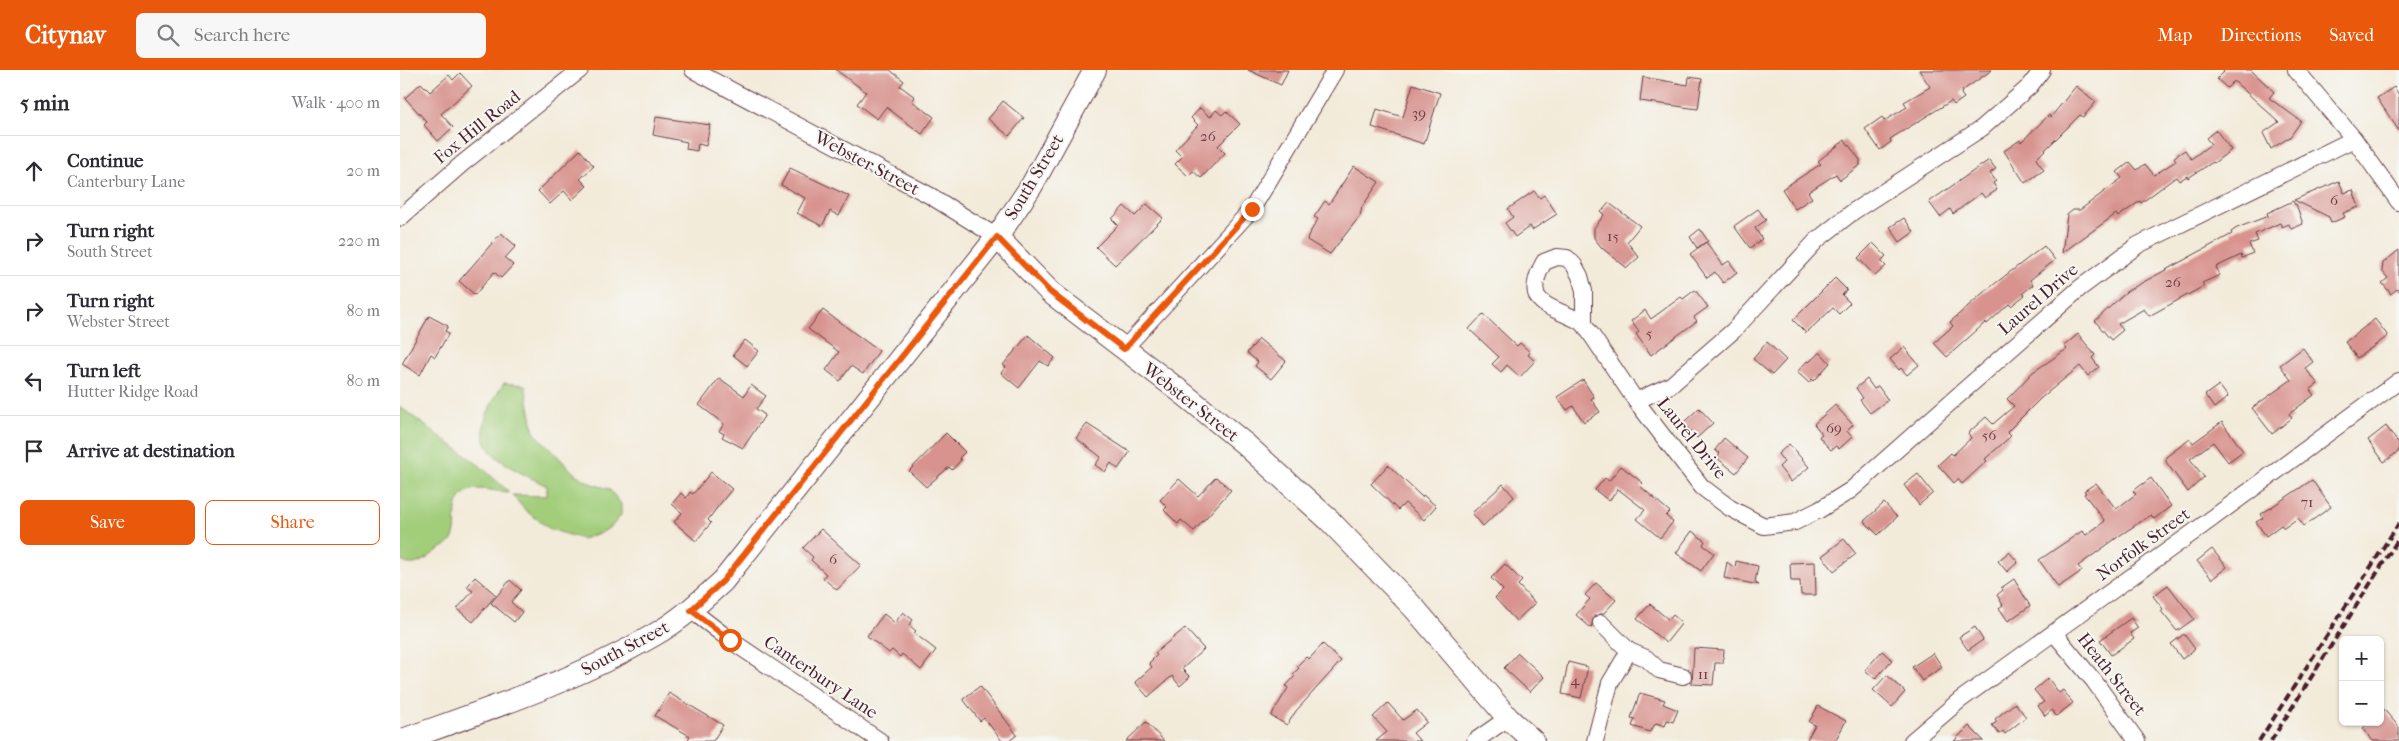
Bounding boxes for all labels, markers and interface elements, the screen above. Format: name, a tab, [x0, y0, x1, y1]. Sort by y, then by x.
search box	[136, 13, 486, 58]
text: Citynav	[25, 21, 106, 49]
icon: search	[154, 21, 182, 49]
text: Search here	[194, 24, 290, 46]
text: Map	[2158, 25, 2192, 46]
text: Directions	[2220, 25, 2301, 46]
text: Saved	[2329, 25, 2374, 46]
street label: Fox Hill Road	[430, 86, 525, 169]
text: 5 min	[20, 91, 69, 115]
text: Walk · 400 m	[291, 93, 380, 112]
house number: 39	[1412, 104, 1426, 122]
street label: Webster Street	[810, 127, 923, 200]
house number: 26	[1200, 127, 1217, 145]
street label: South Street	[1001, 130, 1069, 224]
text: Continue	[67, 150, 143, 172]
icon: ahead	[20, 157, 48, 185]
text: 20 m	[346, 161, 380, 180]
text: Canterbury Lane	[67, 172, 185, 191]
house number: 6	[2330, 191, 2339, 209]
route end	[1241, 198, 1264, 221]
text: Turn right	[67, 220, 154, 242]
icon: right	[20, 227, 48, 255]
house number: 15	[1607, 227, 1619, 245]
text: 220 m	[338, 231, 380, 250]
text: South Street	[67, 242, 153, 261]
street label: Laurel Drive	[1994, 259, 2082, 340]
house number: 26	[2165, 273, 2182, 291]
text: Turn right	[67, 290, 154, 312]
icon: right	[20, 297, 48, 325]
text: 80 m	[346, 301, 380, 320]
text: Webster Street	[67, 312, 170, 331]
house number: 5	[1646, 324, 1652, 342]
street label: Webster Street	[1138, 358, 1243, 447]
text: Turn left	[67, 360, 141, 382]
icon: left	[20, 367, 48, 395]
text: 80 m	[346, 371, 380, 390]
text: Hutter Ridge Road	[67, 382, 199, 401]
street label: Laurel Drive	[1652, 393, 1731, 483]
house number: 69	[1826, 419, 1842, 437]
house number: 56	[1982, 426, 1997, 444]
icon: arrive	[20, 437, 48, 465]
text: Arrive at destination	[67, 440, 235, 462]
house number: 71	[2301, 493, 2313, 511]
button: Save	[20, 500, 195, 545]
button: Share	[205, 500, 380, 545]
street label: Norfolk Street	[2093, 503, 2195, 585]
house number: 6	[829, 550, 838, 568]
street label: South Street	[578, 616, 673, 680]
route start	[719, 629, 742, 652]
street label: Heath Street	[2073, 629, 2151, 720]
street label: Canterbury Lane	[760, 632, 882, 723]
map controls	[2339, 636, 2384, 726]
button: +	[2339, 636, 2384, 681]
house number: 11	[1698, 665, 1708, 683]
house number: 4	[1571, 671, 1581, 689]
button: −	[2339, 681, 2384, 726]

